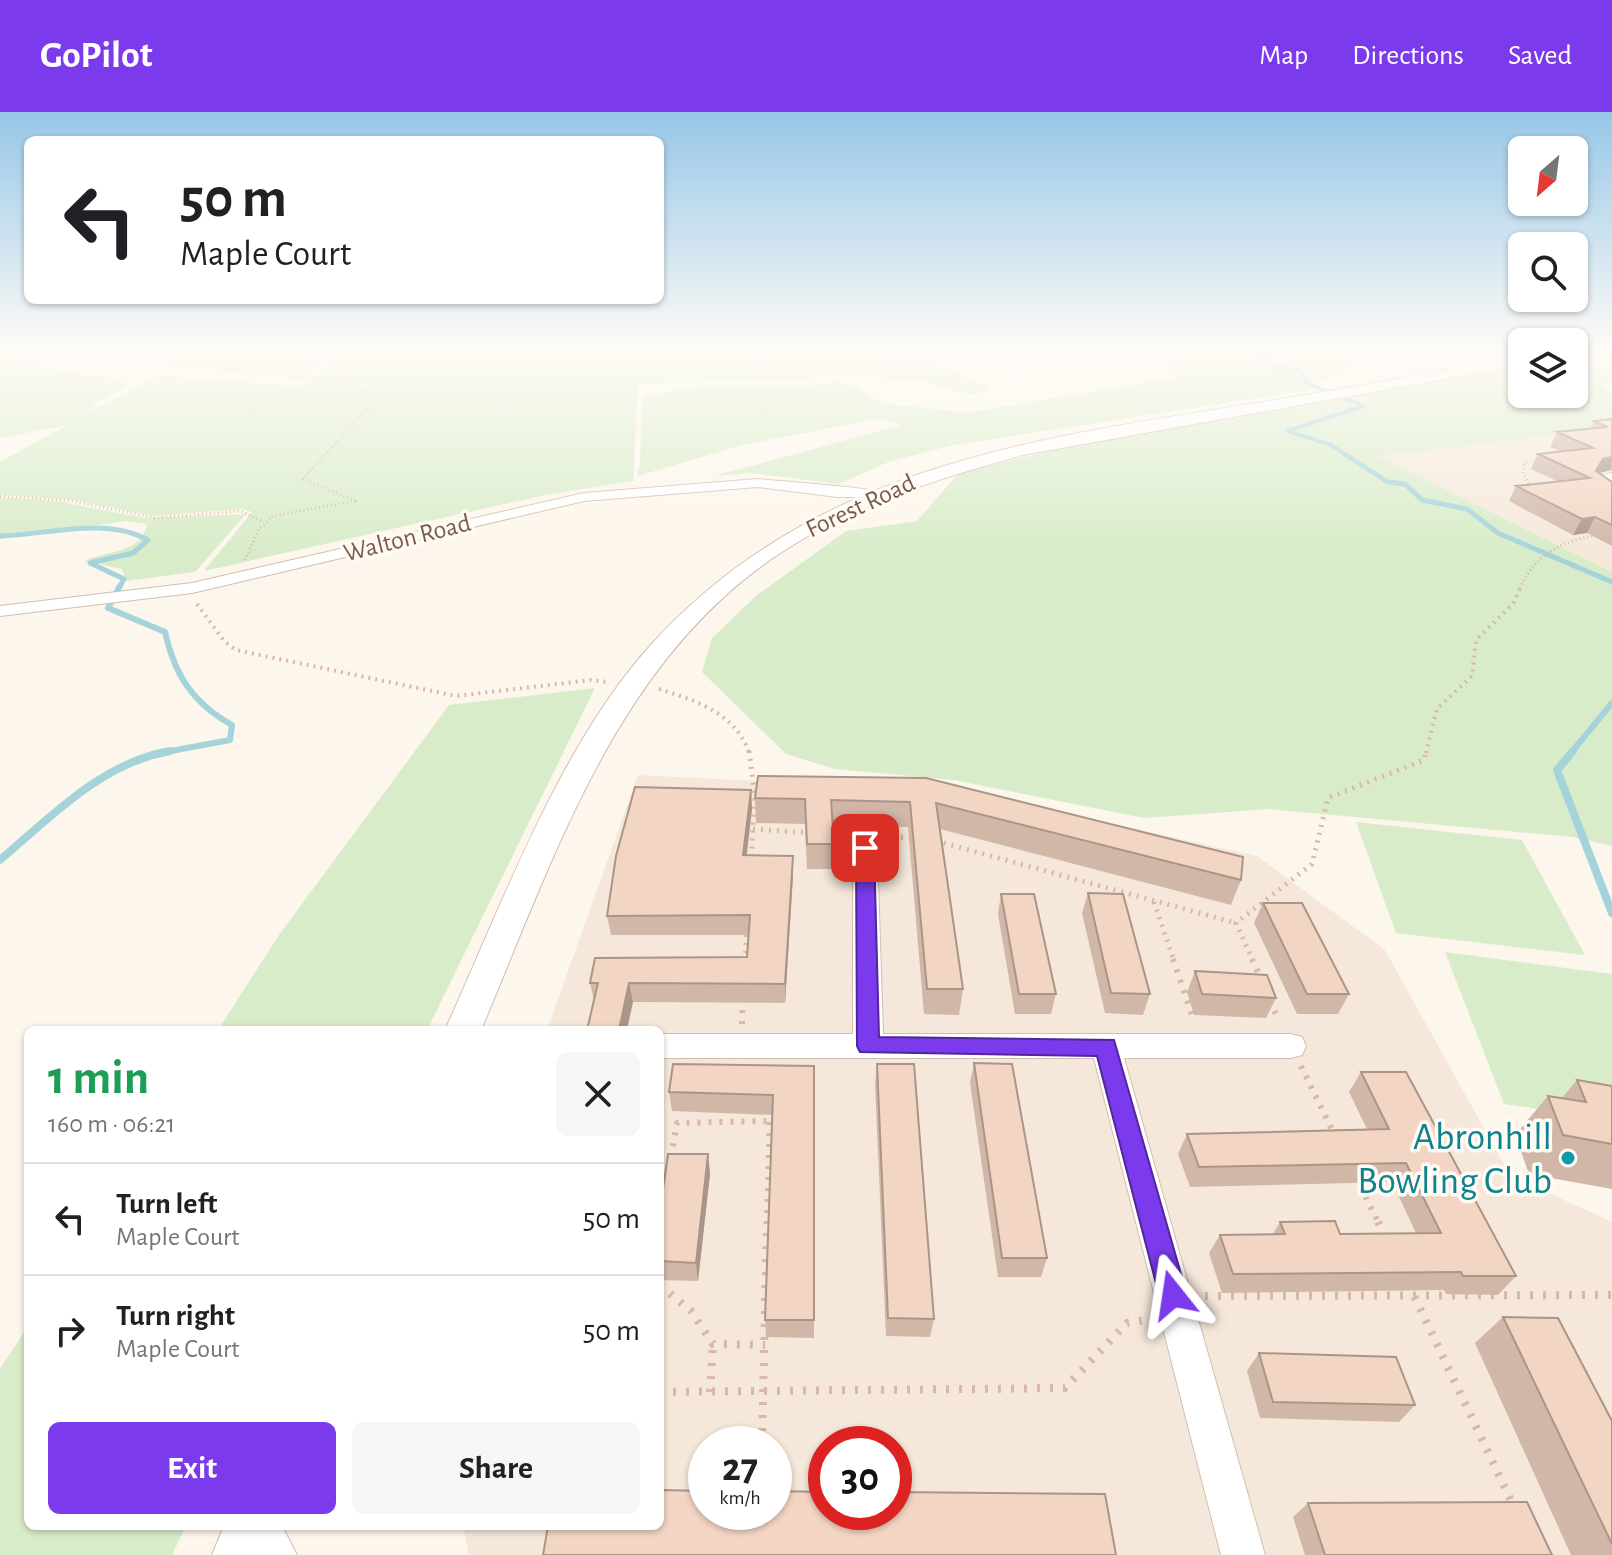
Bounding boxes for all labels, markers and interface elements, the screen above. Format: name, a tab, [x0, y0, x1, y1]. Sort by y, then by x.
text: GoPilot	[40, 37, 153, 75]
text: Map	[1259, 42, 1308, 70]
text: Directions	[1352, 42, 1464, 70]
text: Saved	[1508, 42, 1572, 70]
north arrow	[1508, 136, 1588, 216]
map controls	[1508, 136, 1588, 408]
icon: left	[48, 168, 152, 272]
text: 50 m	[180, 171, 287, 227]
button: search	[1508, 232, 1588, 312]
text: Maple Court	[180, 236, 351, 272]
button: layers	[1508, 328, 1588, 408]
street label: Forest Road	[802, 469, 919, 542]
street label: Walton Road	[341, 510, 474, 566]
pin	[831, 814, 899, 882]
icon: arrive	[843, 826, 887, 870]
button: close	[556, 1052, 640, 1136]
text: 1 min	[48, 1055, 149, 1103]
text: 160 m · 06:21	[48, 1111, 175, 1137]
place label: Abronhill Bowling Club	[1357, 1119, 1552, 1201]
marker: Abronhill Bowling Club	[1559, 1149, 1577, 1167]
text: Turn left	[116, 1189, 217, 1219]
icon: left	[48, 1197, 92, 1241]
text: 50 m	[583, 1204, 640, 1234]
text: Maple Court	[116, 1224, 240, 1250]
position arrow	[1131, 1253, 1215, 1337]
text: Turn right	[116, 1301, 235, 1331]
icon: right	[48, 1309, 92, 1353]
text: 50 m	[583, 1316, 640, 1346]
text: Maple Court	[116, 1336, 240, 1362]
button: Exit	[48, 1422, 336, 1514]
button: Share	[352, 1422, 640, 1514]
speed limit sign: 30	[808, 1426, 912, 1530]
text: 27	[722, 1448, 758, 1488]
text: km/h	[719, 1488, 761, 1508]

